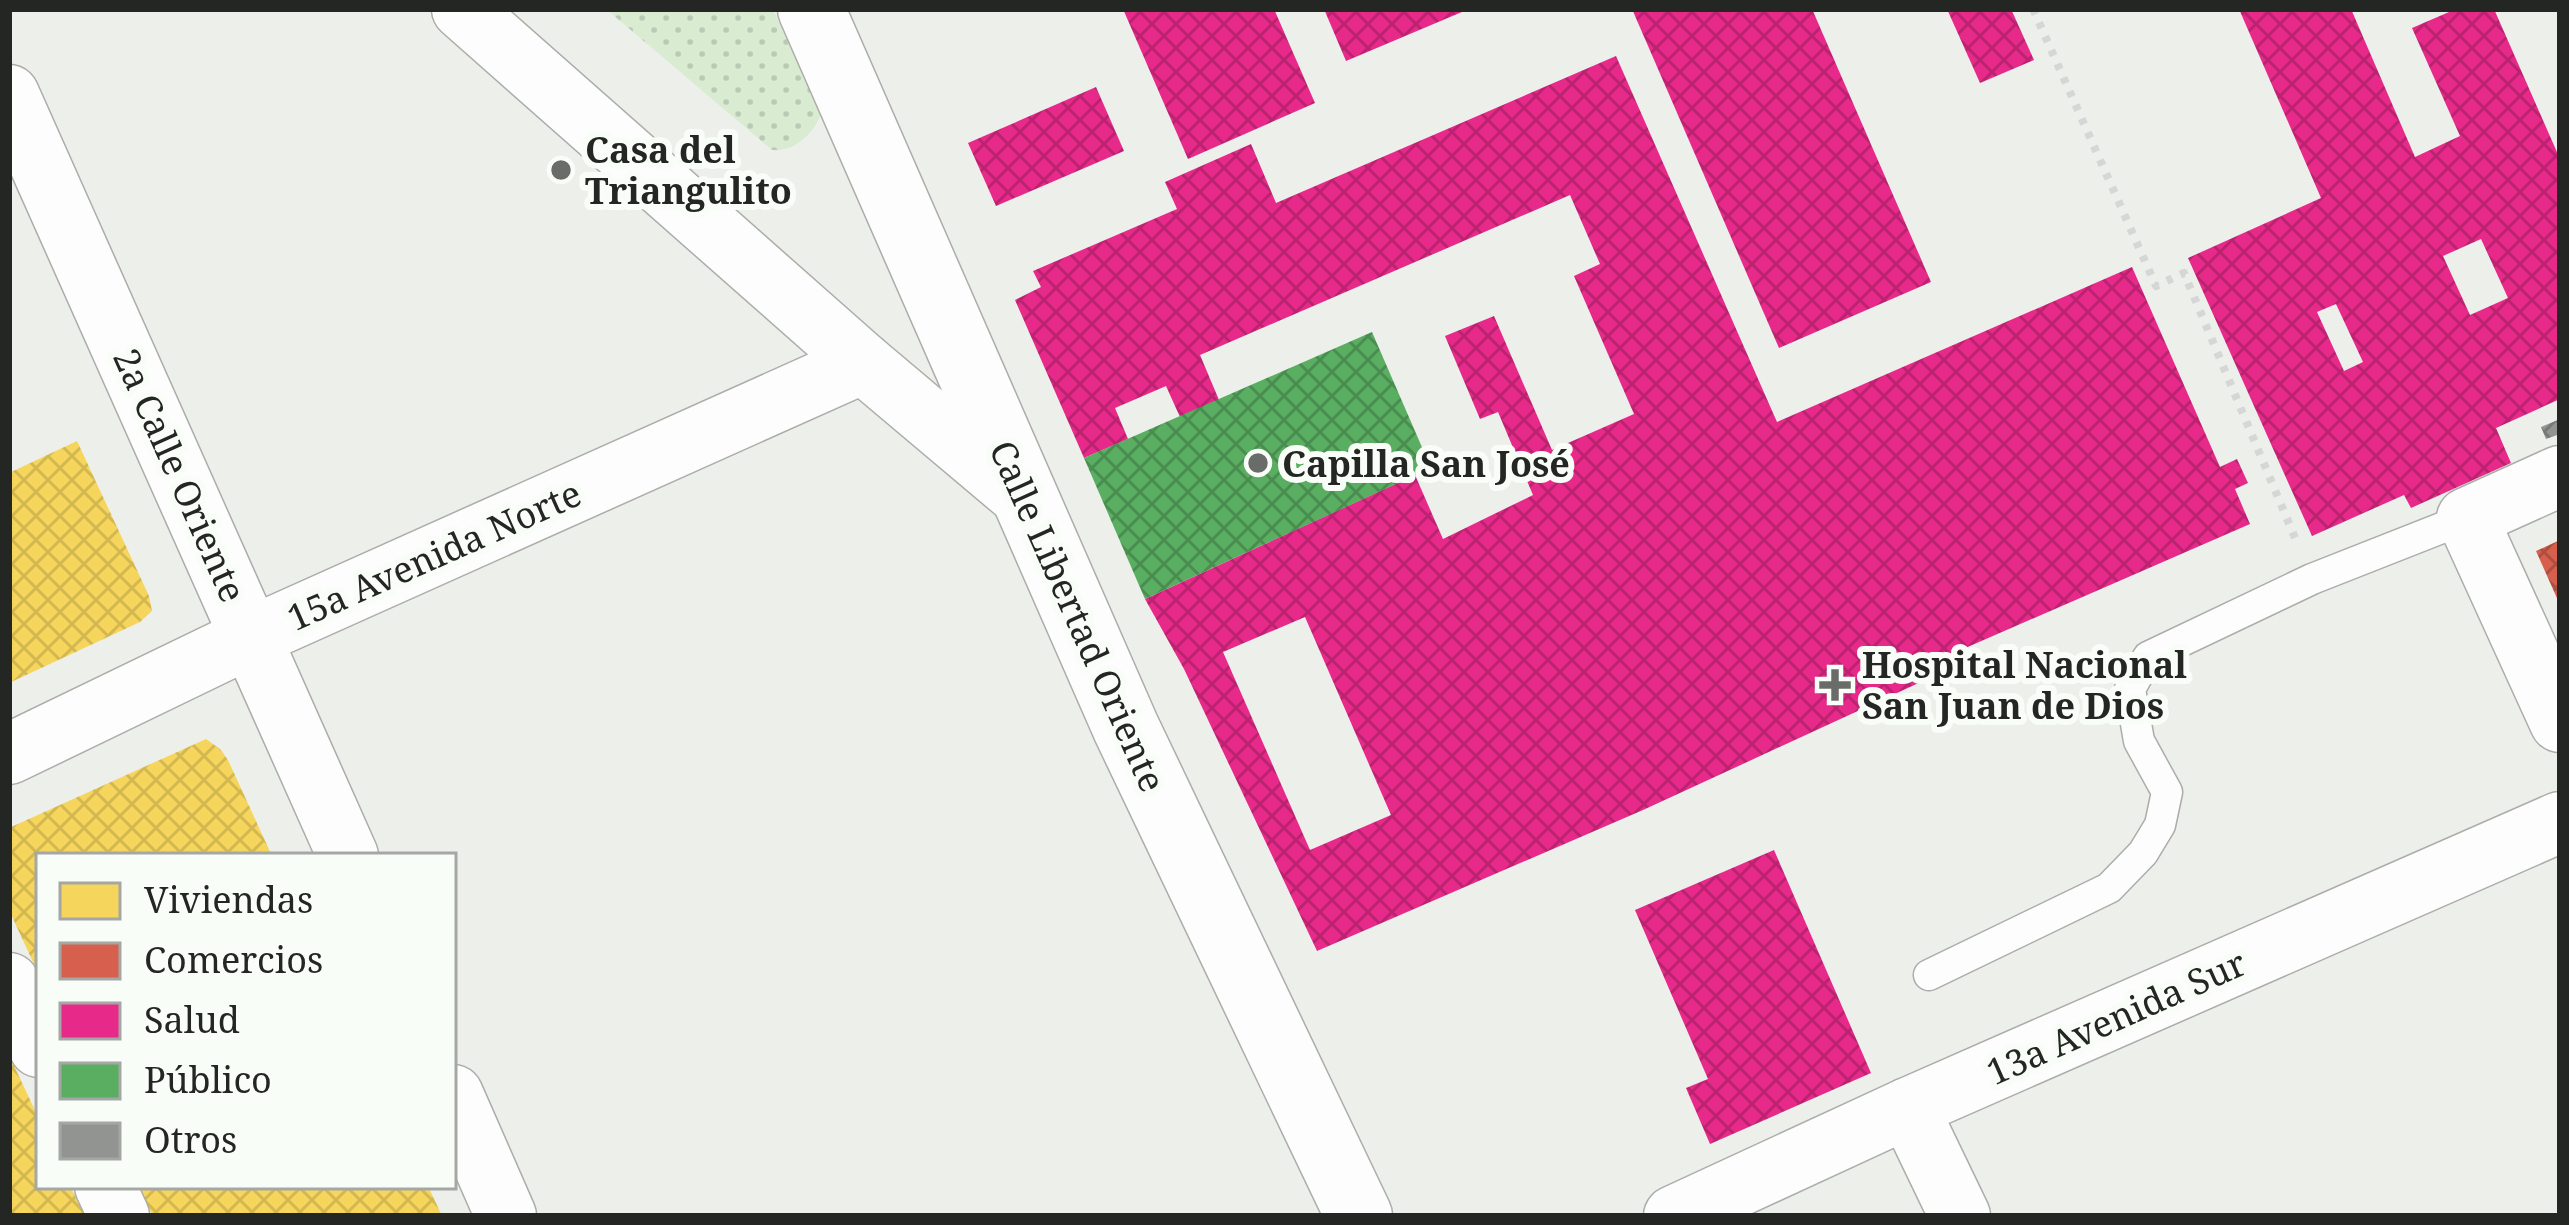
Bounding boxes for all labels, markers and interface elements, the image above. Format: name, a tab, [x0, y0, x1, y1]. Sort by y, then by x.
place label: Casa del Triangulito	[585, 125, 792, 215]
marker: Casa del Triangulito	[548, 157, 574, 183]
street label: 2a Calle Oriente	[102, 340, 258, 610]
street label: Calle Libertad Oriente	[978, 433, 1178, 799]
place label: Capilla San José	[1282, 439, 1570, 488]
marker: Capilla San José	[1245, 450, 1271, 476]
street label: 15a Avenida Norte	[279, 468, 589, 642]
place label: Hospital Nacional San Juan de Dios	[1862, 640, 2187, 730]
marker: Hospital Nacional San Juan de Dios	[1819, 669, 1851, 701]
legend	[36, 853, 456, 1189]
text: Viviendas	[144, 875, 313, 924]
text: Comercios	[144, 935, 323, 984]
street label: 13a Avenida Sur	[1979, 938, 2253, 1096]
text: Salud	[144, 995, 240, 1044]
text: Público	[144, 1055, 272, 1104]
text: Otros	[144, 1115, 237, 1164]

